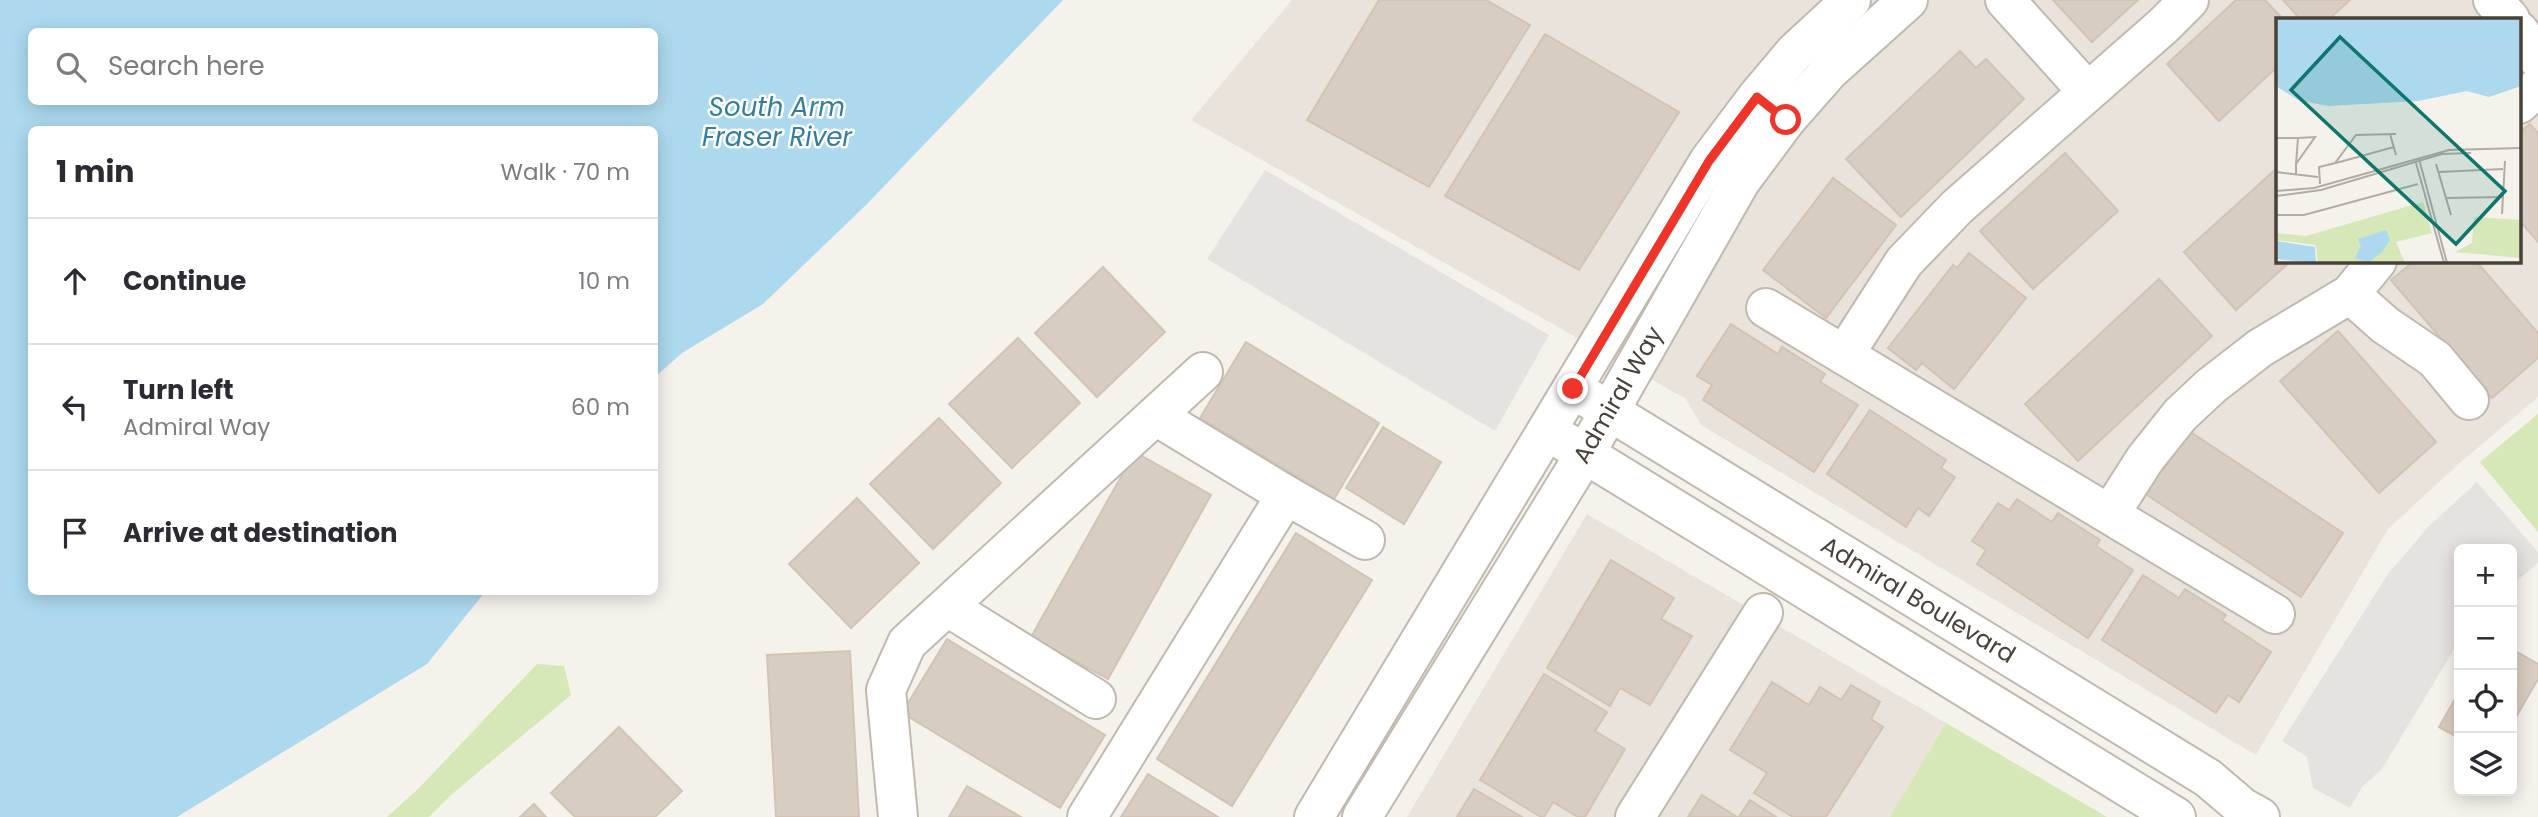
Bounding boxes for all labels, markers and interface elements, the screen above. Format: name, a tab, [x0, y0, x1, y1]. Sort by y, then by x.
inset map	[2276, 18, 2520, 262]
search box	[28, 28, 658, 105]
icon: search	[52, 48, 90, 86]
text: Search here	[108, 48, 265, 84]
water label: South Arm Fraser River	[702, 89, 853, 155]
route start	[1770, 104, 1801, 135]
text: 1 min	[56, 150, 134, 193]
text: Walk · 70 m	[501, 156, 630, 188]
icon: ahead	[56, 262, 94, 300]
text: Continue	[123, 263, 246, 299]
text: 10 m	[578, 265, 630, 297]
street label: Admiral Way	[1565, 320, 1671, 470]
text: Turn left	[123, 372, 234, 408]
route end	[1557, 373, 1588, 404]
icon: left	[56, 388, 94, 426]
text: 60 m	[571, 391, 630, 423]
text: Admiral Way	[123, 411, 270, 443]
icon: arrive	[56, 514, 94, 552]
text: Arrive at destination	[123, 515, 398, 551]
street label: Admiral Boulevard	[1815, 528, 2022, 671]
map controls	[2454, 544, 2517, 796]
button: +	[2454, 544, 2517, 607]
button: −	[2454, 607, 2517, 670]
button: locate	[2454, 670, 2517, 733]
button: layers	[2454, 733, 2517, 796]

